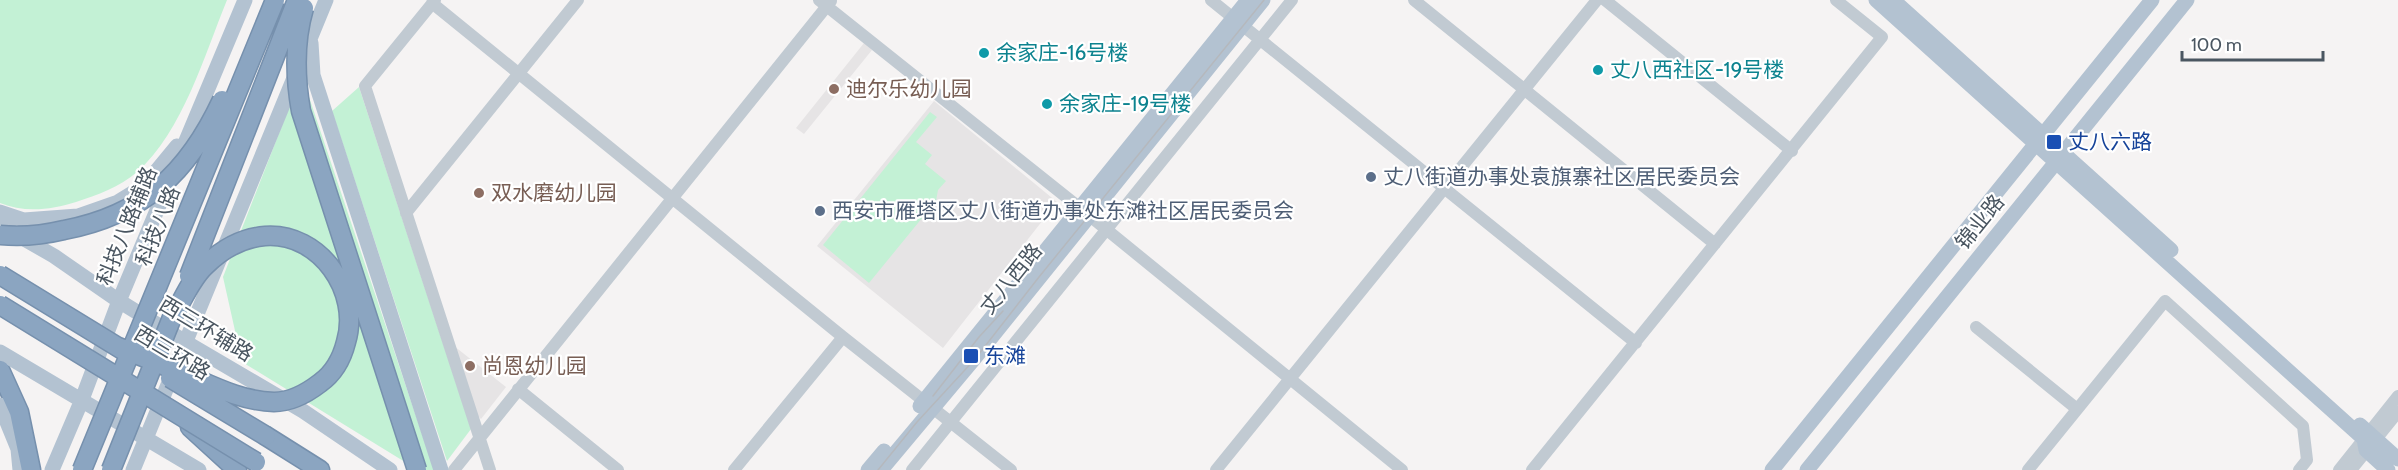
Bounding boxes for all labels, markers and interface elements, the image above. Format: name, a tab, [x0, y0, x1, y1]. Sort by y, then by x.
scale bar	[2182, 24, 2323, 62]
text: 100 m	[2191, 34, 2242, 56]
place label: 余家庄-16号楼	[996, 40, 1128, 65]
marker: 余家庄-16号楼	[977, 46, 991, 60]
place label: 丈八西社区-19号楼	[1610, 57, 1784, 82]
marker: 丈八西社区-19号楼	[1591, 63, 1605, 77]
place label: 迪尔乐幼儿园	[846, 76, 972, 101]
marker: 迪尔乐幼儿园	[827, 82, 841, 96]
place label: 余家庄-19号楼	[1059, 91, 1191, 116]
marker: 余家庄-19号楼	[1040, 97, 1054, 111]
place label: 丈八六路	[2068, 129, 2152, 154]
marker: 丈八六路	[2045, 133, 2063, 151]
street label: 科技八路辅路	[92, 163, 162, 289]
place label: 丈八街道办事处袁旗寨社区居民委员会	[1383, 164, 1740, 189]
marker: 丈八街道办事处袁旗寨社区居民委员会	[1364, 170, 1378, 184]
place label: 双水磨幼儿园	[491, 180, 617, 205]
street label: 科技八路	[131, 182, 185, 270]
marker: 双水磨幼儿园	[472, 186, 486, 200]
street label: 锦业路	[1950, 189, 2009, 254]
place label: 西安市雁塔区丈八街道办事处东滩社区居民委员会	[832, 198, 1294, 223]
marker: 西安市雁塔区丈八街道办事处东滩社区居民委员会	[813, 204, 827, 218]
street label: 丈八西路	[974, 238, 1047, 319]
street label: 西三环辅路	[155, 291, 258, 366]
street label: 西三环路	[130, 320, 215, 385]
place label: 东滩	[984, 343, 1026, 368]
marker: 东滩	[962, 347, 980, 365]
place label: 尚恩幼儿园	[482, 353, 587, 378]
marker: 尚恩幼儿园	[463, 359, 477, 373]

